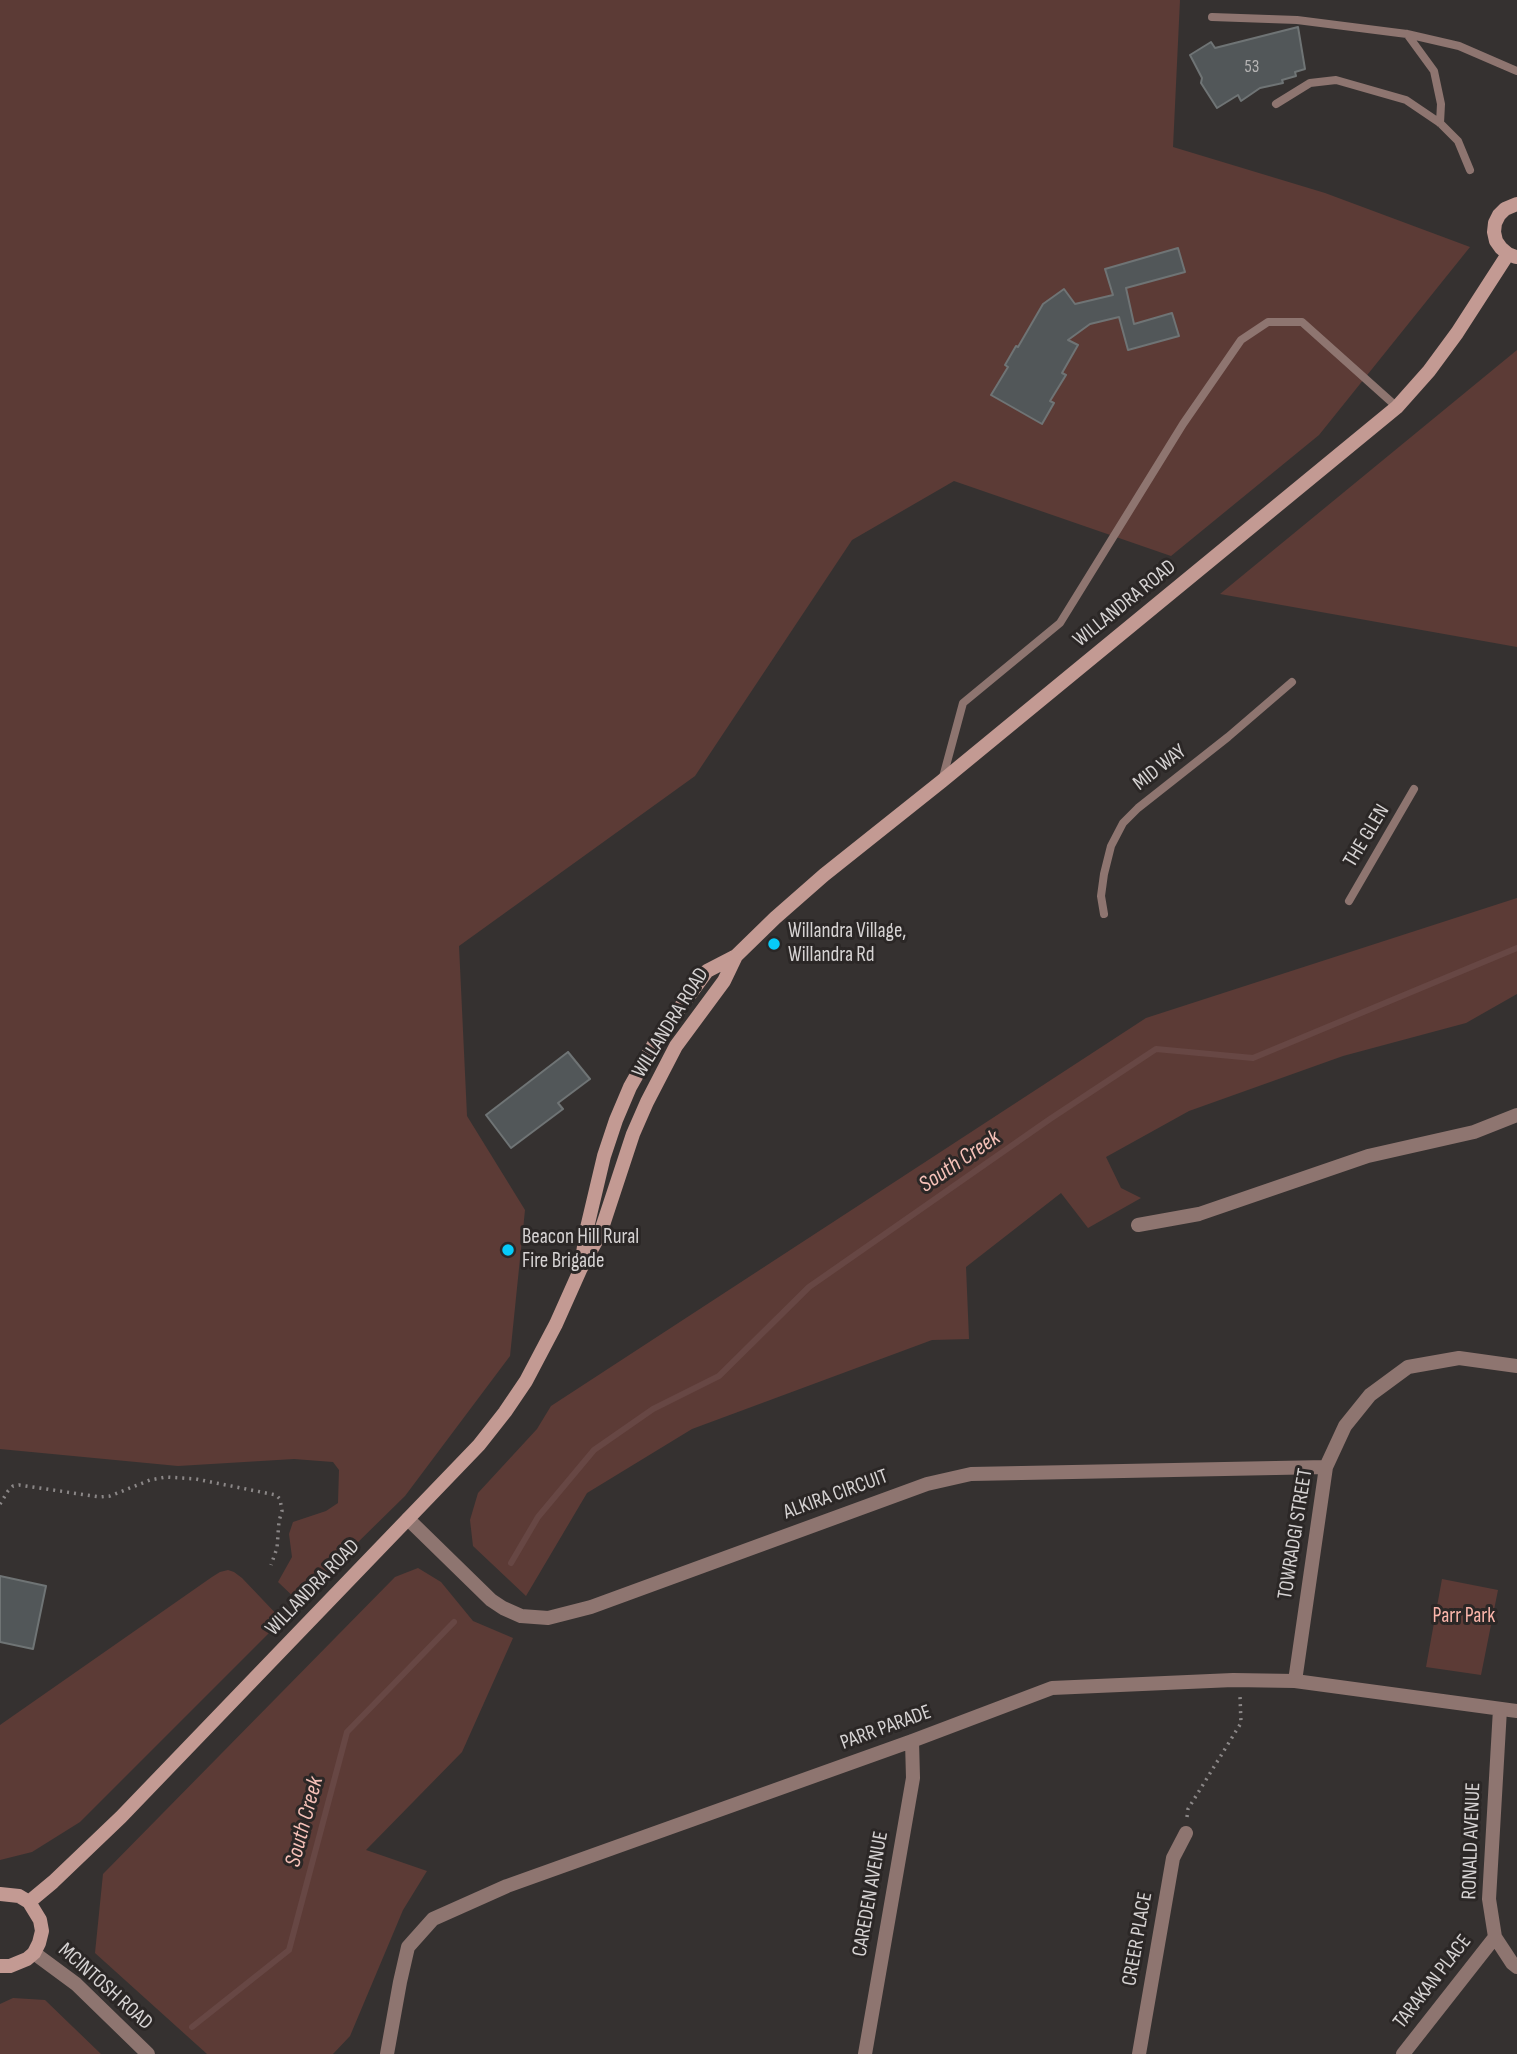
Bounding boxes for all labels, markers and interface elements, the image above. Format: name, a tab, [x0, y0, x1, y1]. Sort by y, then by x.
house number: 53	[1245, 56, 1259, 78]
street label: WILLANDRA ROAD	[1069, 555, 1181, 653]
street label: MID WAY	[1128, 739, 1192, 797]
street label: THE GLEN	[1338, 800, 1396, 872]
place label: Willandra Village, Willandra Rd	[788, 919, 906, 969]
marker: Willandra Village, Willandra Rd	[766, 936, 782, 952]
street label: WILLANDRA ROAD	[627, 963, 715, 1083]
water label: South Creek	[914, 1125, 1006, 1199]
place label: Beacon Hill Rural Fire Brigade	[522, 1225, 639, 1275]
marker: Beacon Hill Rural Fire Brigade	[500, 1242, 516, 1258]
street label: ALKIRA CIRCUIT	[780, 1464, 892, 1526]
street label: TOWRADGI STREET	[1273, 1467, 1319, 1601]
street label: WILLANDRA ROAD	[261, 1534, 365, 1642]
park label: Parr Park	[1433, 1604, 1495, 1630]
street label: PARR PARADE	[837, 1700, 935, 1756]
water label: South Creek	[280, 1774, 330, 1870]
street label: RONALD AVENUE	[1457, 1782, 1487, 1900]
street label: CAREDEN AVENUE	[848, 1829, 894, 1959]
street label: CREER PLACE	[1117, 1890, 1159, 1988]
street label: TARAKAN PLACE	[1389, 1930, 1477, 2034]
street label: MCINTOSH ROAD	[53, 1938, 157, 2036]

